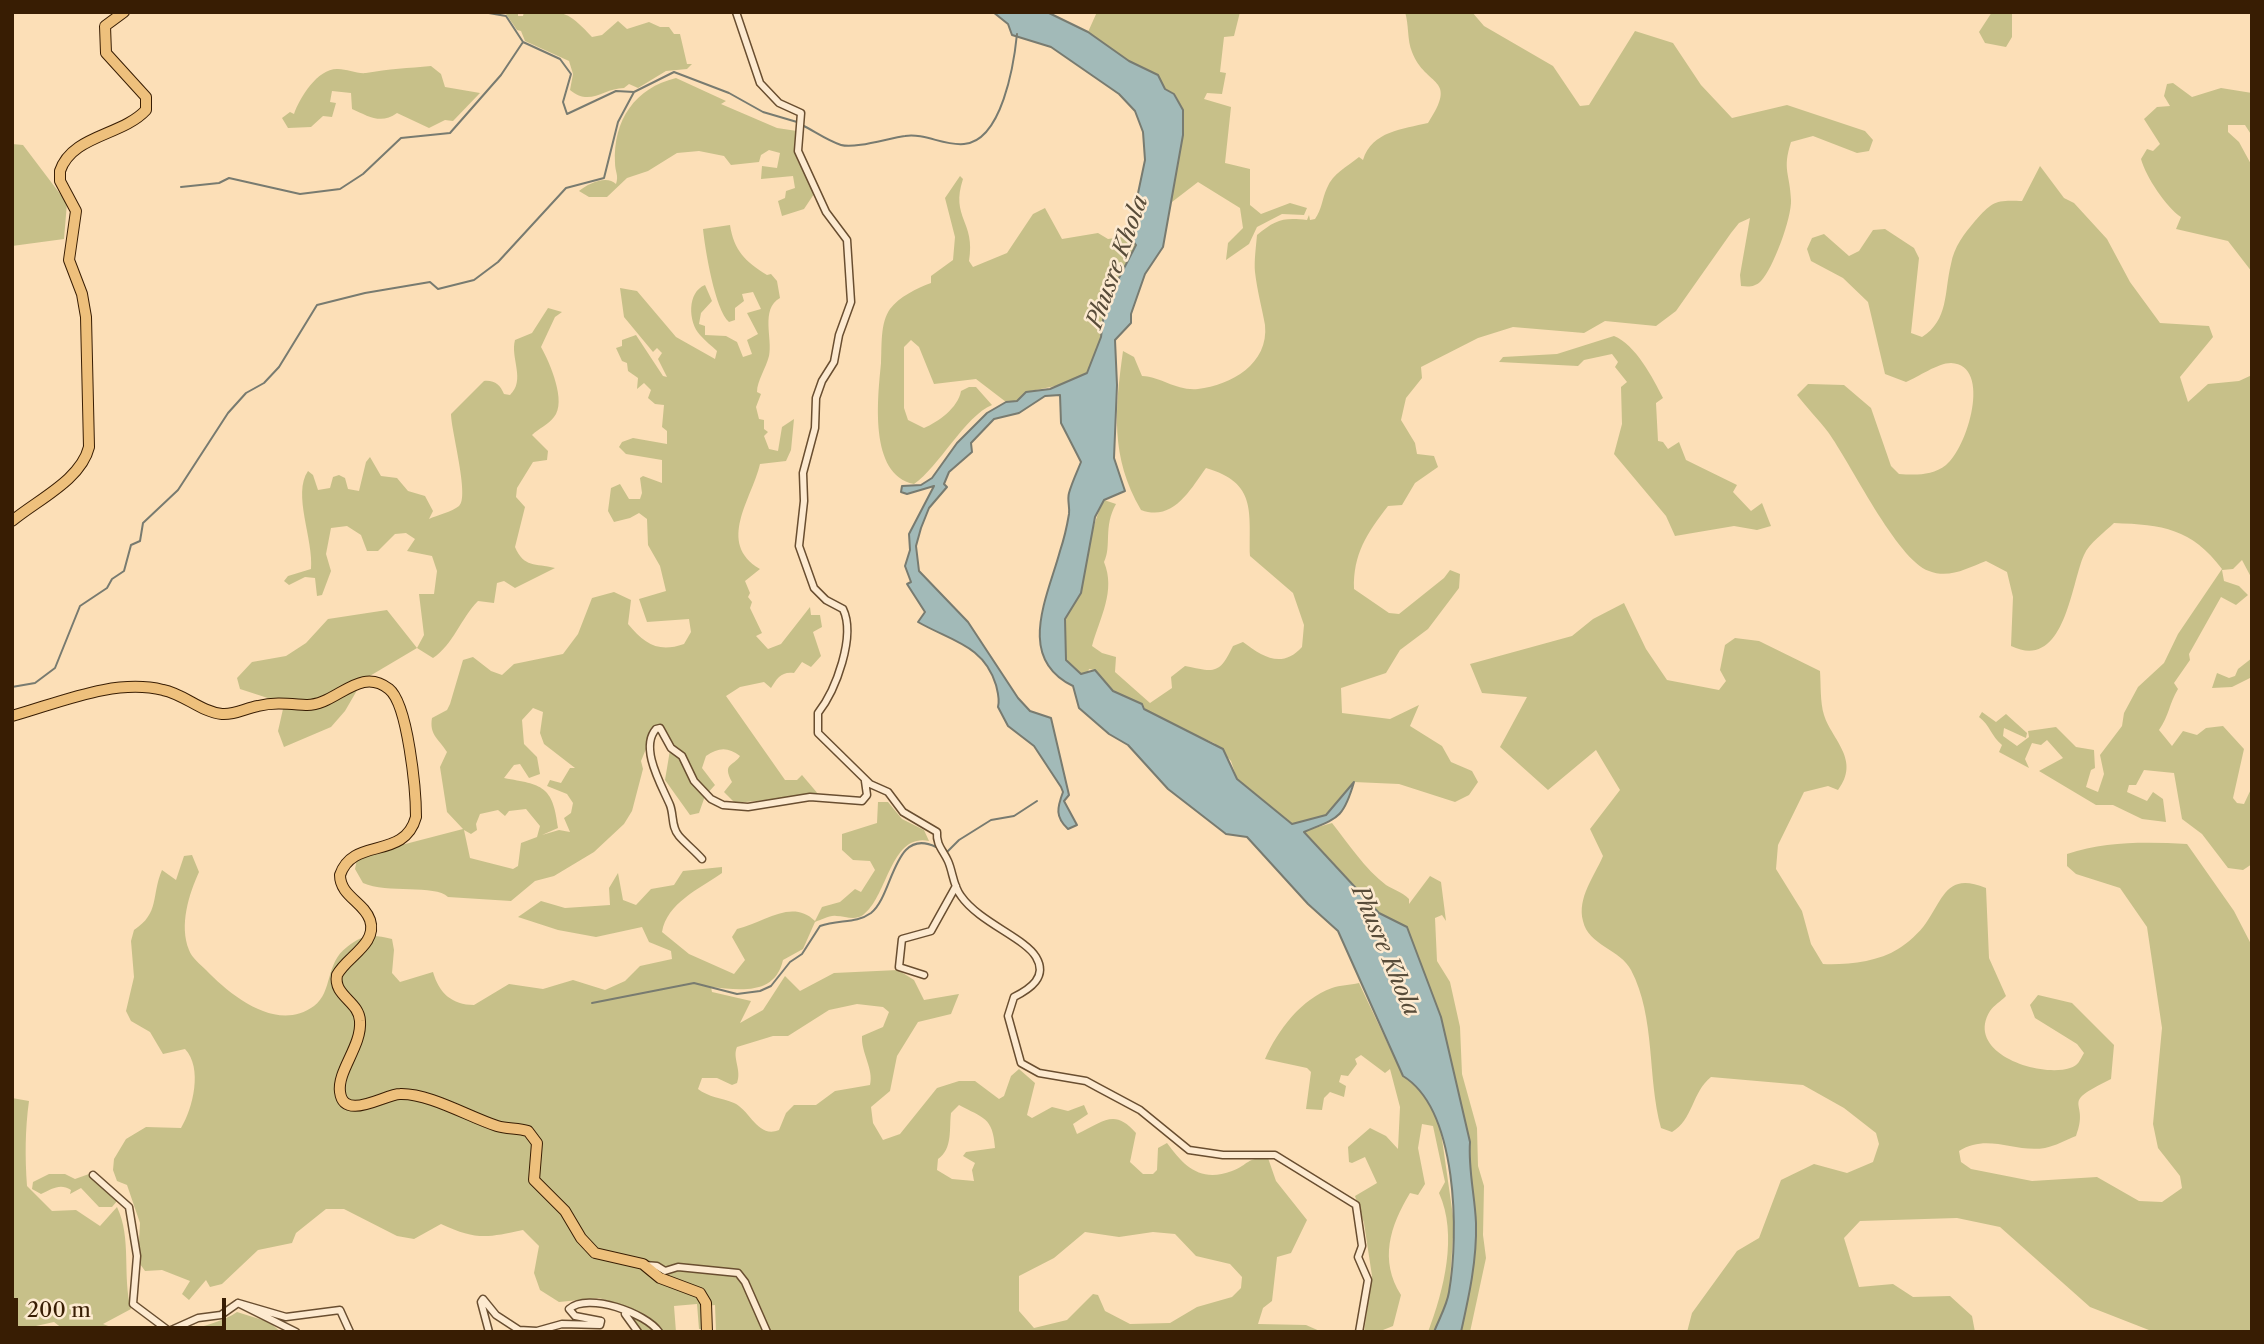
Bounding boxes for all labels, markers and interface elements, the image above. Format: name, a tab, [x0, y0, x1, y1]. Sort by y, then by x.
water label: Phusre Khola	[1081, 192, 1155, 332]
water label: Phusre Khola	[1345, 882, 1425, 1020]
scale bar	[18, 1284, 229, 1328]
text: 200 m	[27, 1297, 91, 1322]

